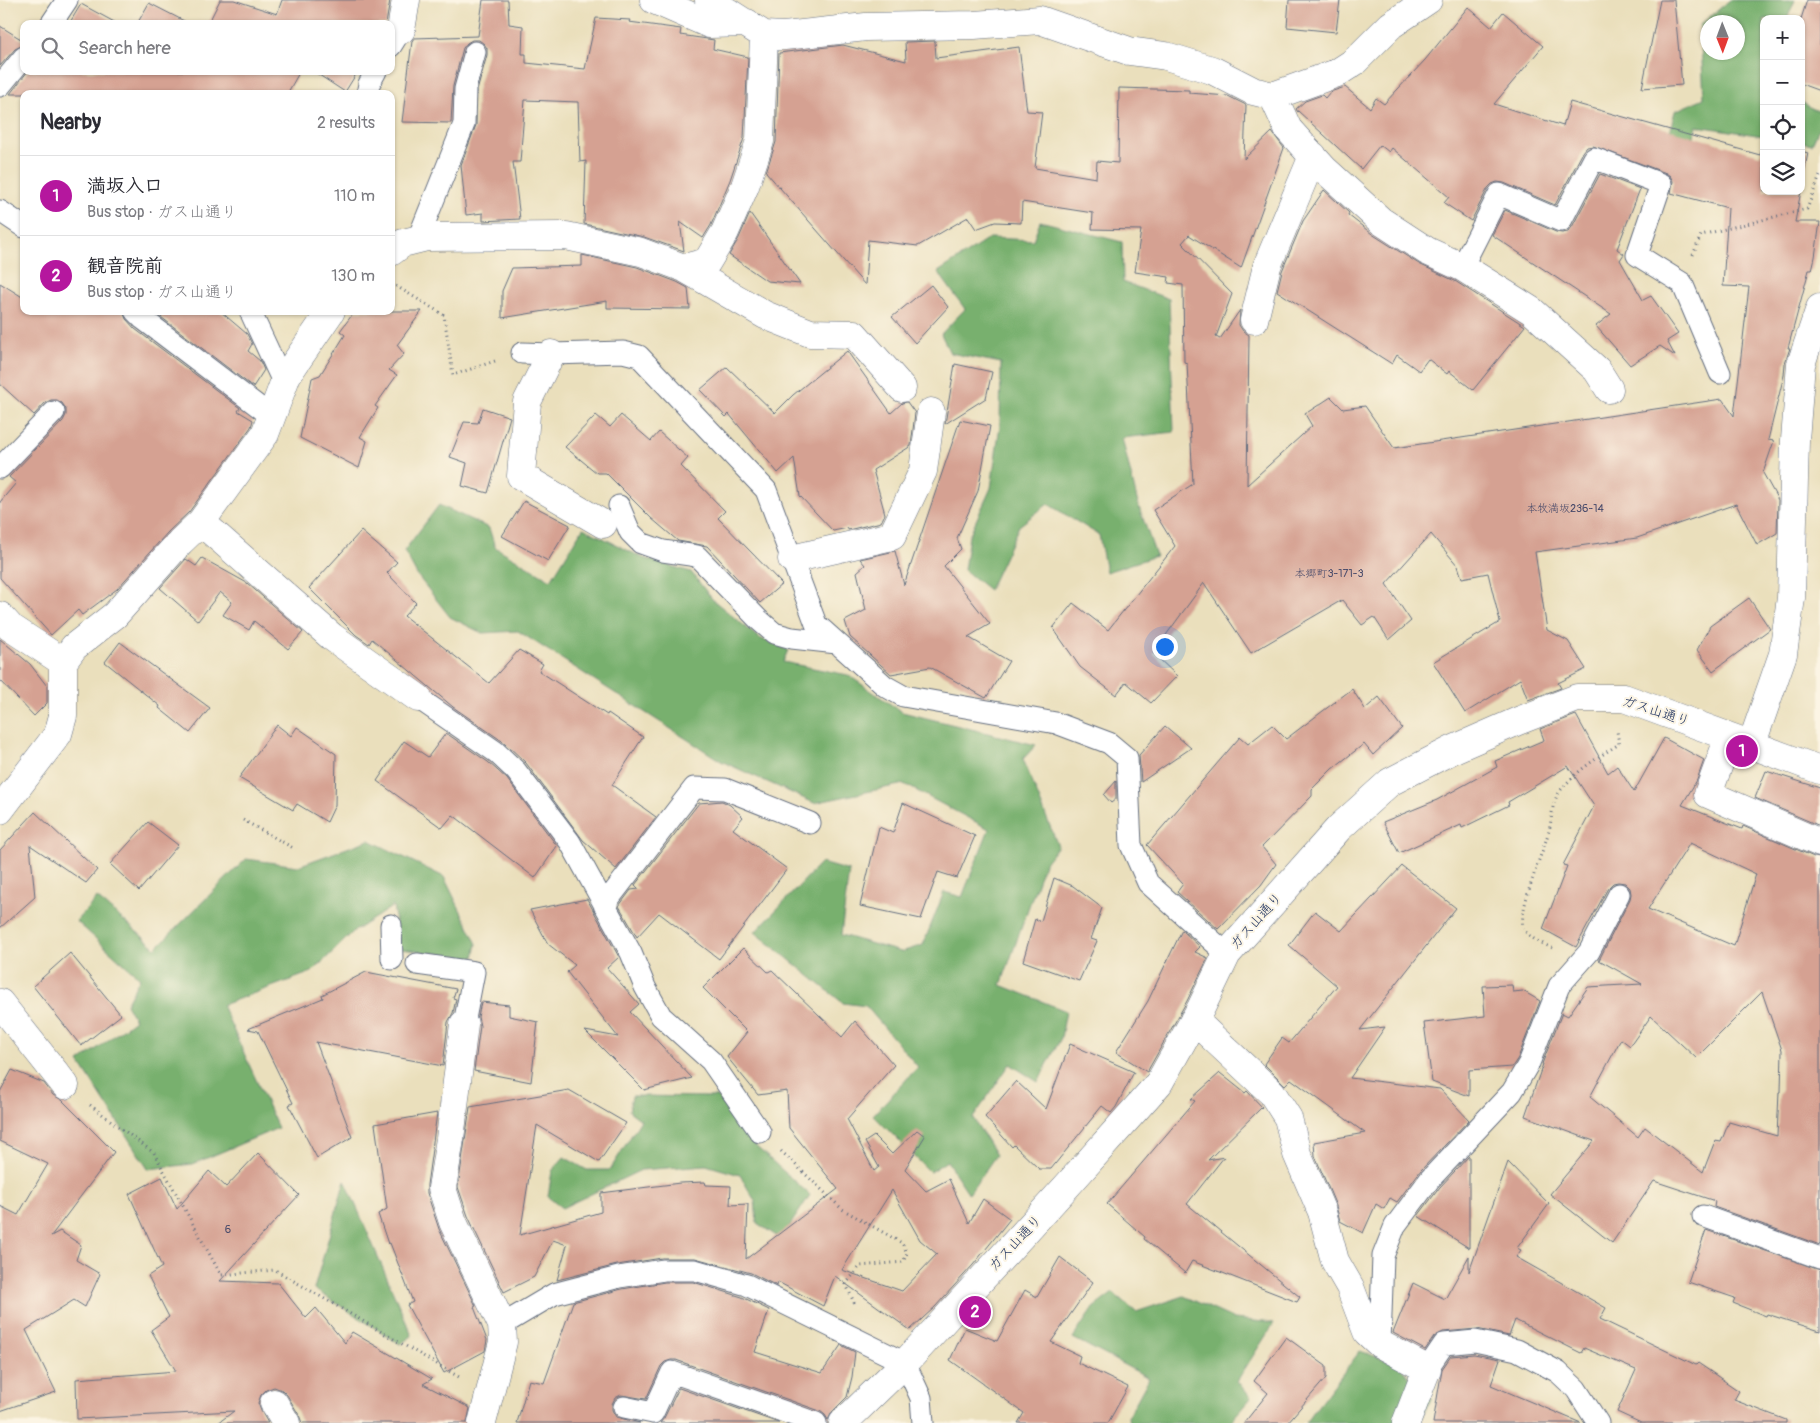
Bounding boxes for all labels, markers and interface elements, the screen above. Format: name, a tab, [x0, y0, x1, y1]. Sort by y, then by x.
north arrow	[1700, 15, 1745, 60]
map controls	[1760, 15, 1805, 195]
button: +	[1760, 15, 1805, 60]
search box	[20, 20, 395, 75]
icon: search	[38, 34, 66, 62]
text: Search here	[78, 36, 171, 60]
button: −	[1760, 60, 1805, 105]
button: locate	[1760, 105, 1805, 150]
text: Nearby	[40, 109, 101, 136]
text: 2 results	[317, 113, 375, 133]
button: layers	[1760, 150, 1805, 195]
text: 満坂入口	[87, 174, 163, 198]
text: 1	[53, 186, 59, 206]
text: 110 m	[334, 186, 375, 206]
text: Bus stop · ガス山通り	[87, 202, 237, 222]
text: 観音院前	[87, 254, 163, 278]
text: 2	[52, 266, 60, 286]
text: 130 m	[331, 266, 375, 286]
text: Bus stop · ガス山通り	[87, 282, 237, 302]
house number: 本牧満坂236-14	[1526, 502, 1604, 515]
house number: 本郷町3-171-3	[1294, 567, 1364, 580]
your location	[1152, 634, 1178, 660]
street label: ガス山通り	[1620, 692, 1692, 730]
pin: 1	[1726, 732, 1758, 770]
street label: ガス山通り	[1226, 889, 1286, 953]
street label: ガス山通り	[985, 1212, 1045, 1274]
house number: 6	[225, 1223, 231, 1236]
pin: 2	[959, 1293, 991, 1331]

